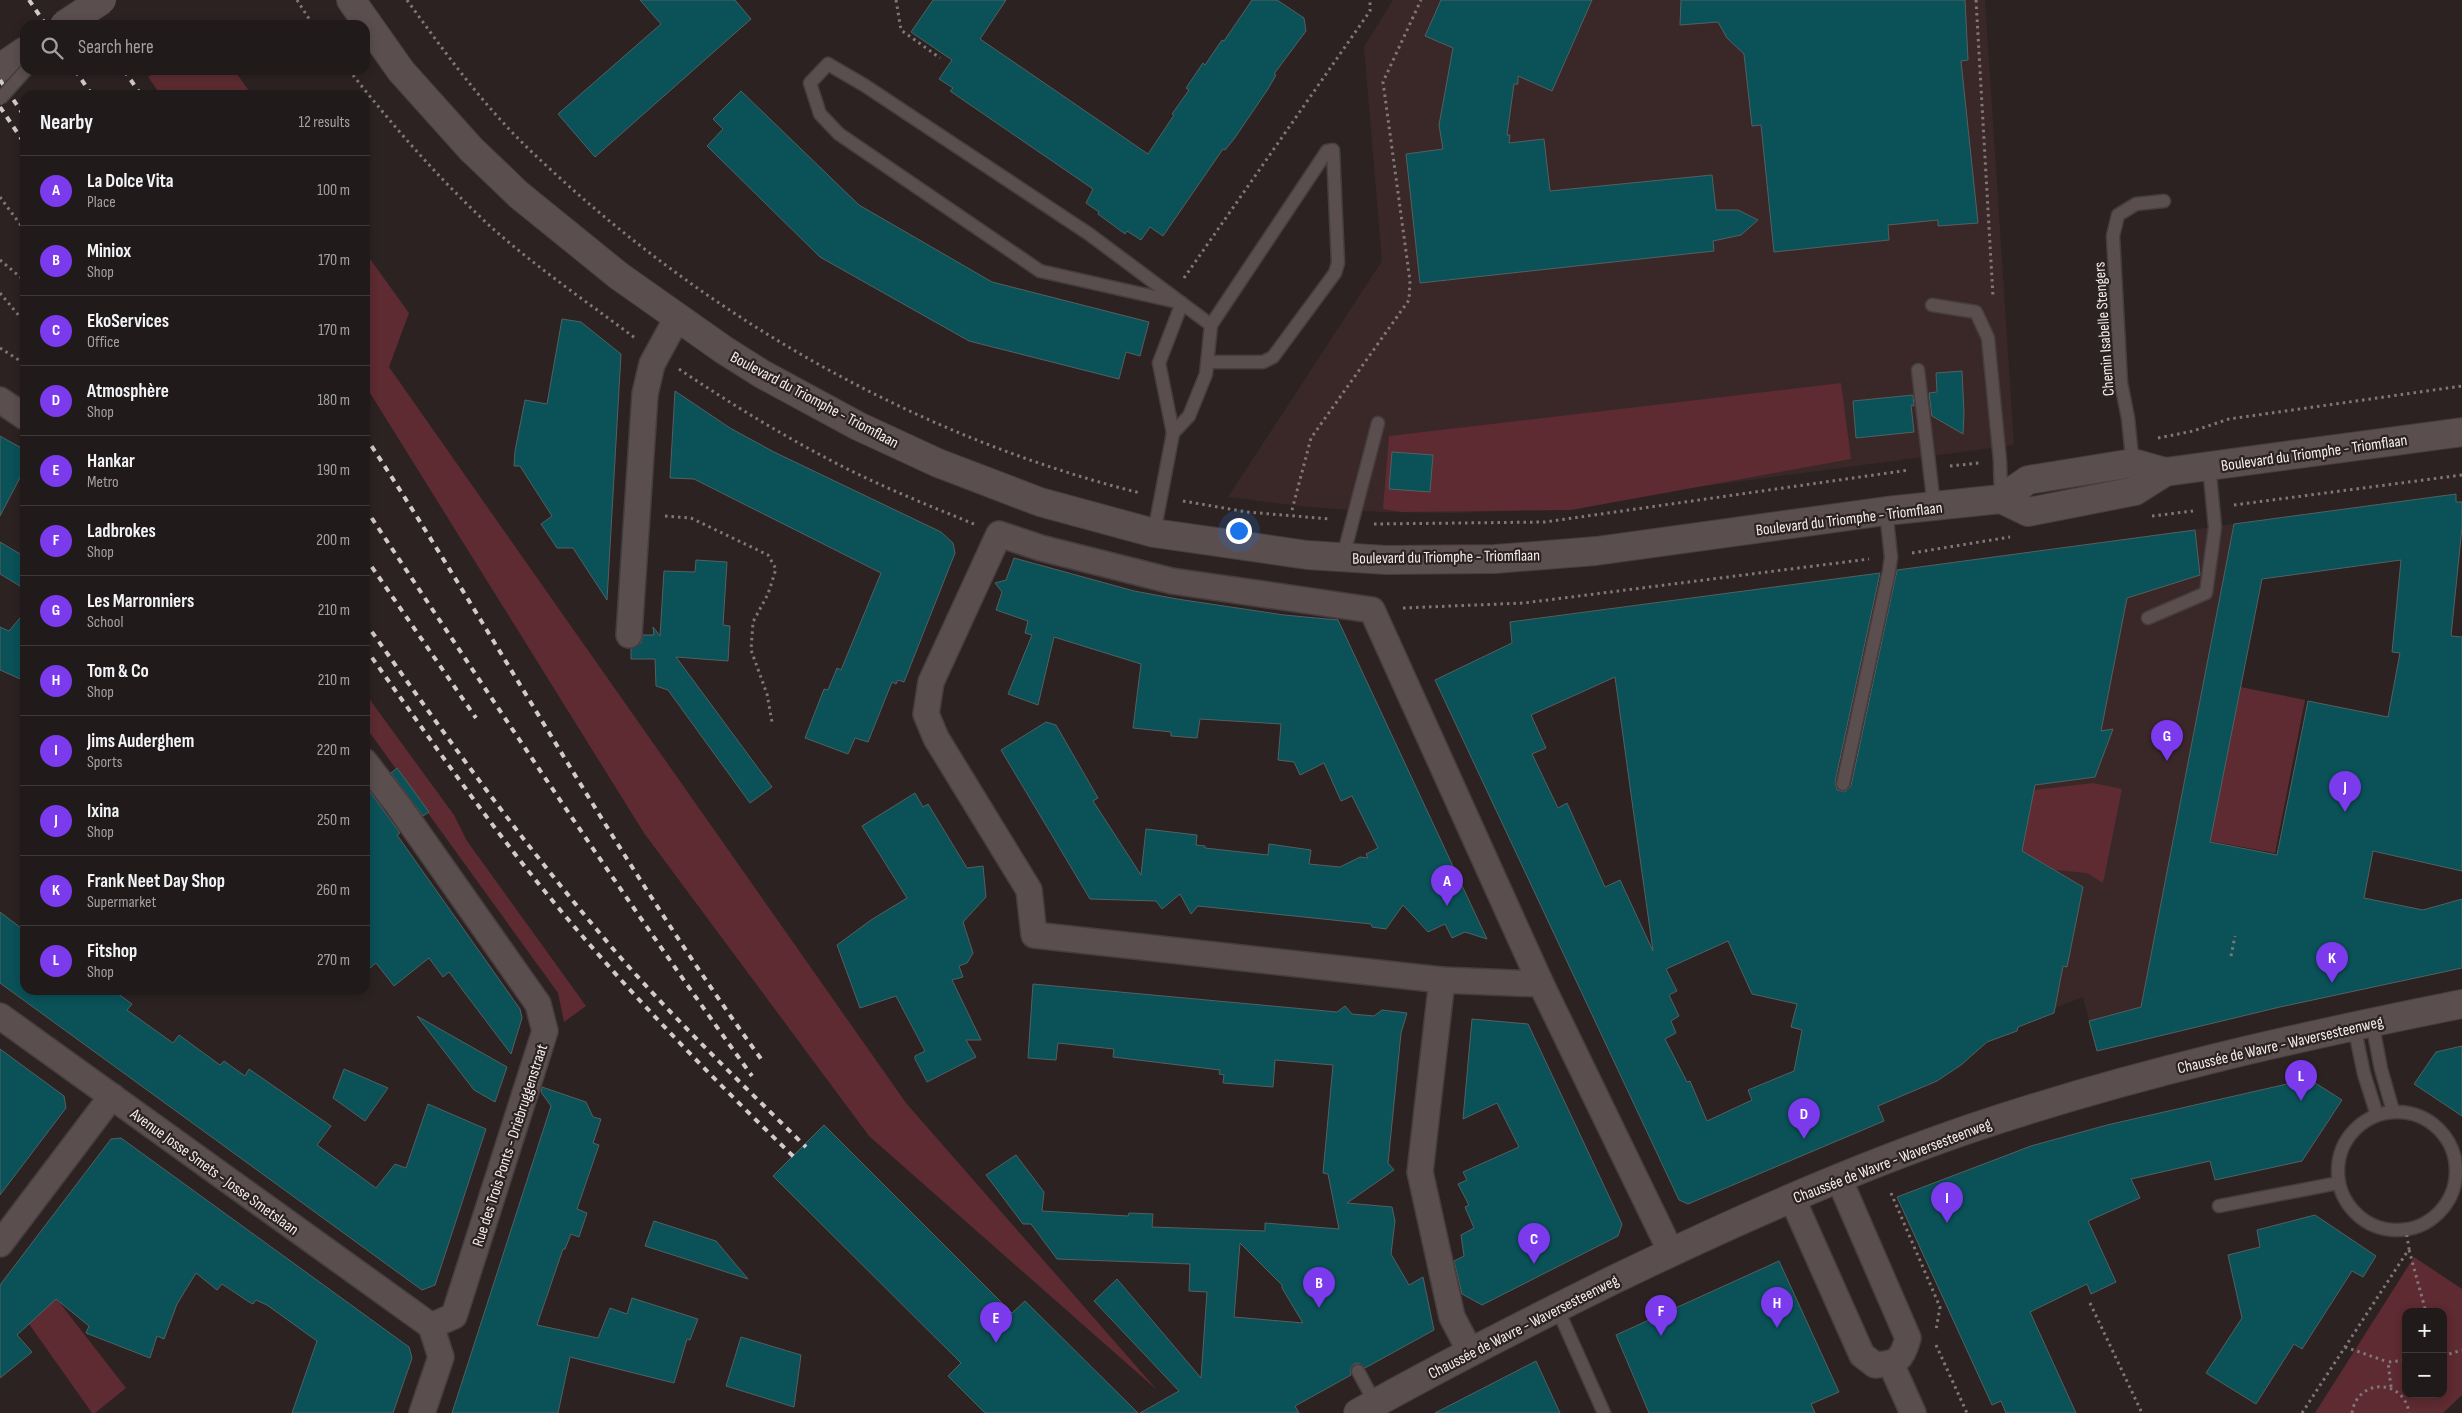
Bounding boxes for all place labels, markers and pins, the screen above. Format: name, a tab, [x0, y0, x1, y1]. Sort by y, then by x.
pin: G	[2151, 720, 2183, 761]
pin: J	[2329, 771, 2361, 812]
pin: A	[1431, 865, 1463, 906]
pin: K	[2316, 942, 2348, 983]
pin: L	[2285, 1060, 2317, 1101]
pin: D	[1788, 1098, 1820, 1139]
pin: I	[1931, 1182, 1963, 1223]
pin: C	[1518, 1223, 1550, 1264]
pin: B	[1303, 1267, 1335, 1308]
pin: H	[1761, 1287, 1793, 1328]
pin: F	[1645, 1295, 1677, 1336]
pin: E	[980, 1302, 1012, 1343]

